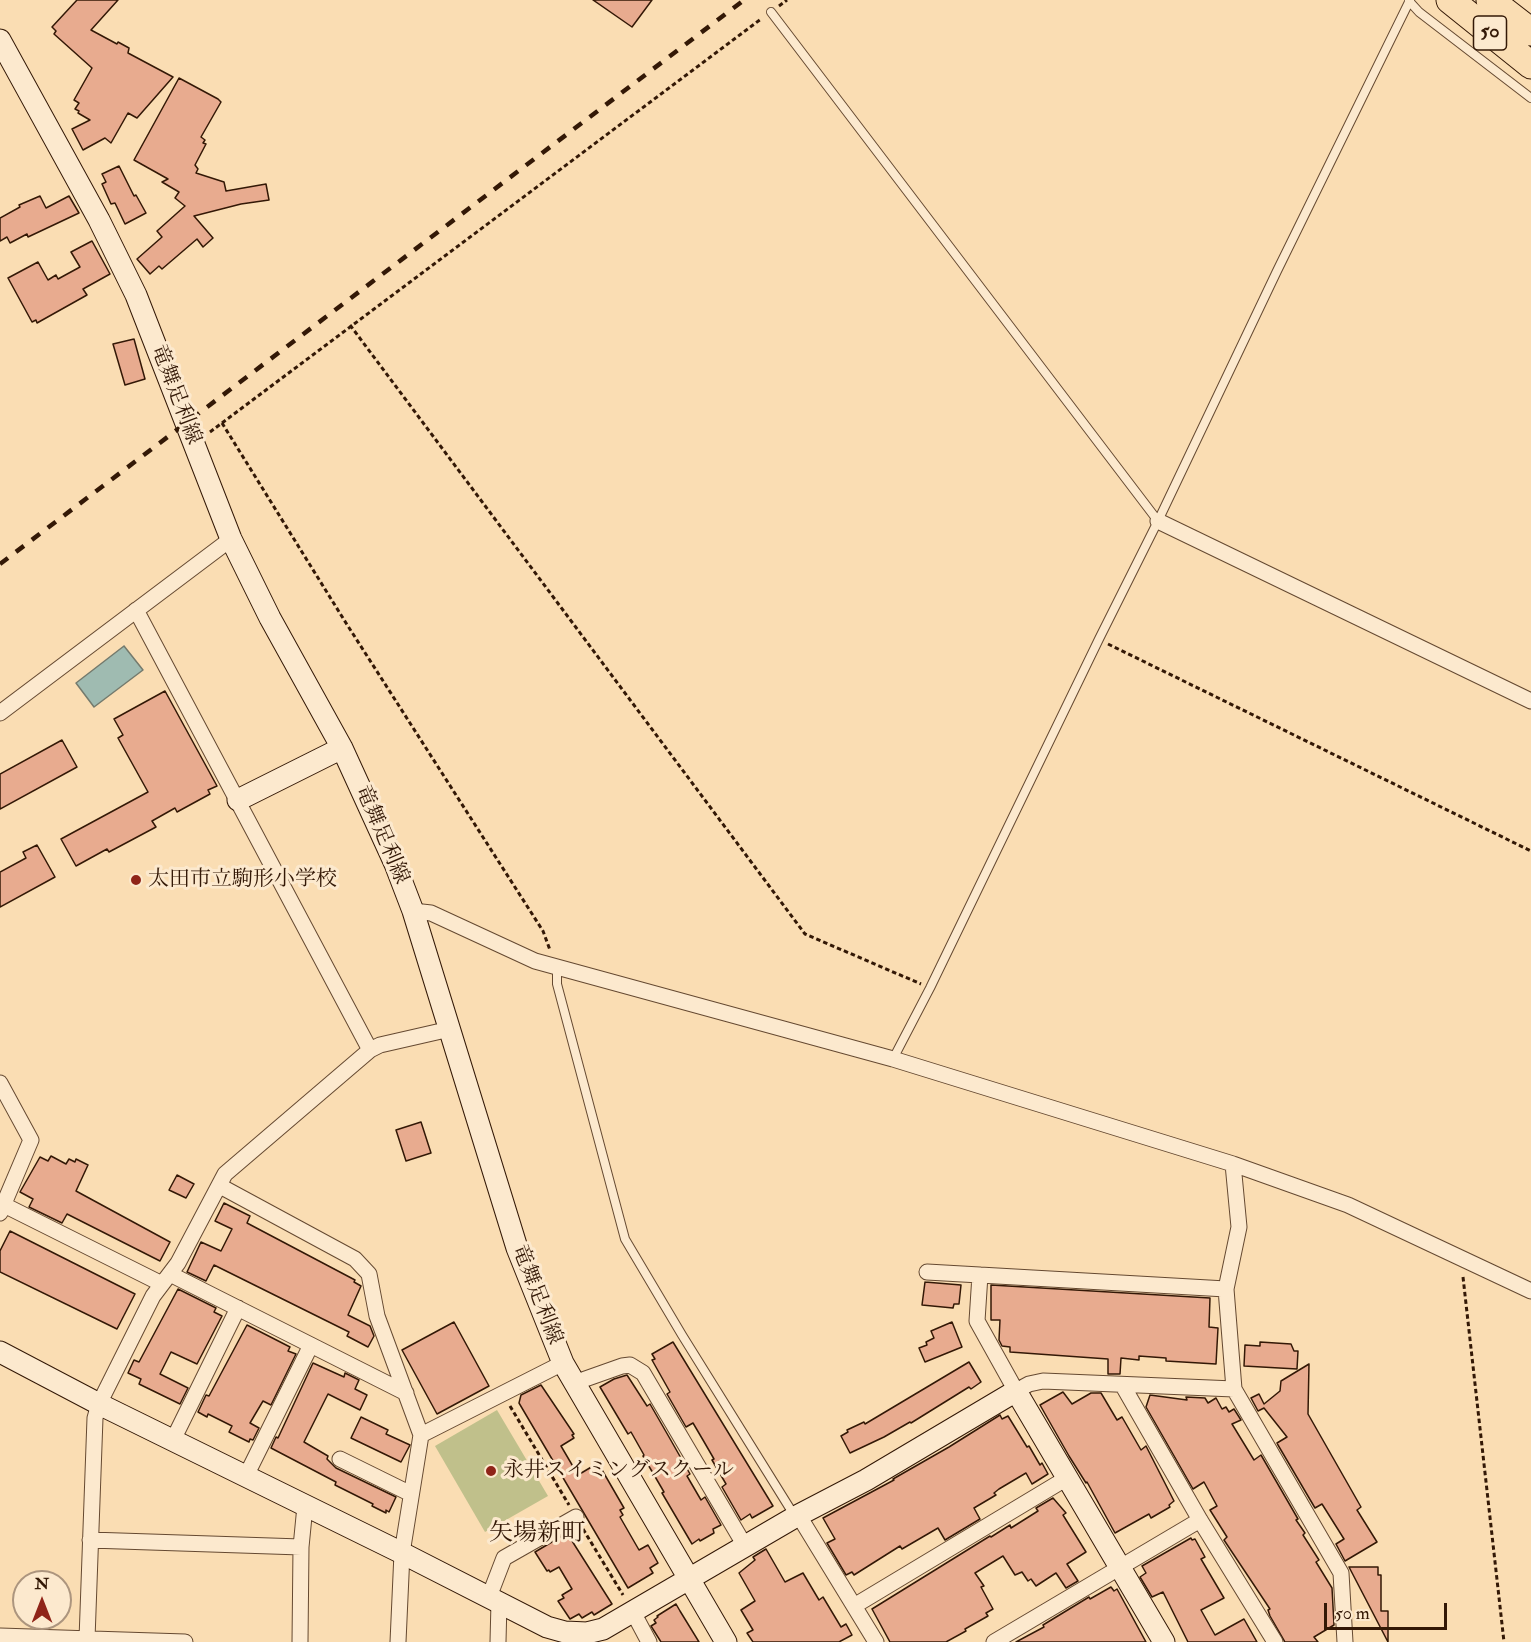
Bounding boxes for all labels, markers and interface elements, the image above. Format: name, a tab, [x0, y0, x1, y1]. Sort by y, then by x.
road number: 50	[1474, 16, 1506, 50]
street label: 竜舞足利線	[144, 341, 206, 449]
street label: 竜舞足利線	[349, 782, 413, 888]
place label: 太田市立駒形小学校	[148, 867, 337, 893]
marker: 太田市立駒形小学校	[129, 873, 143, 887]
street label: 竜舞足利線	[505, 1241, 567, 1349]
place label: 永井スイミングスクール	[503, 1458, 734, 1484]
marker: 永井スイミングスクール	[484, 1464, 498, 1478]
district label: 矢場新町	[489, 1521, 585, 1549]
north arrow	[12, 1570, 72, 1630]
text: N	[35, 1574, 49, 1594]
scale bar	[1327, 1591, 1450, 1629]
text: 50 m	[1335, 1602, 1370, 1625]

